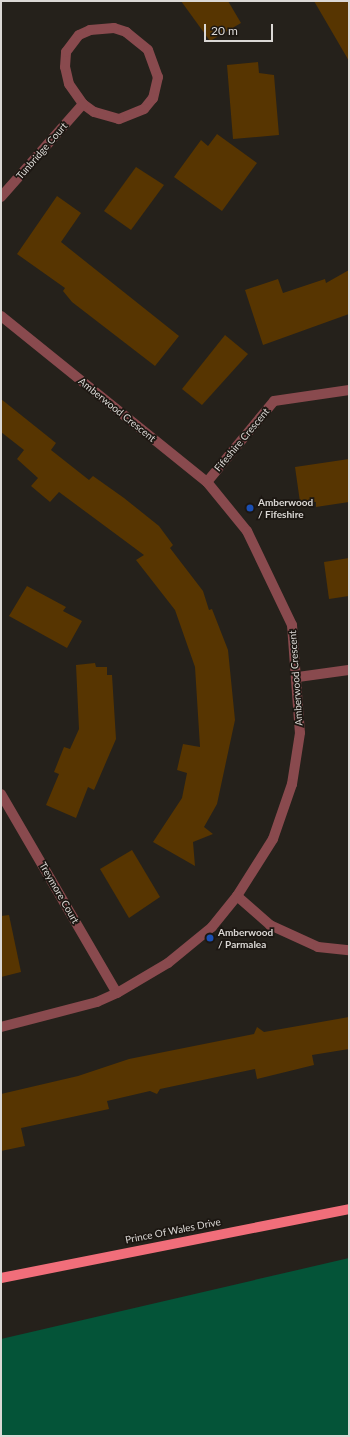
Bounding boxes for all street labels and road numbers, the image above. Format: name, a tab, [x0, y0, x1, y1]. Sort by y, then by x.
street label: Tunbridge Court	[14, 120, 70, 182]
street label: Amberwood Crescent	[76, 375, 158, 445]
street label: Fifeshire Crescent	[212, 406, 272, 474]
street label: Amberwood Crescent	[287, 630, 305, 726]
street label: Treymore Court	[37, 860, 81, 926]
street label: Prince Of Wales Drive	[124, 1216, 222, 1246]

